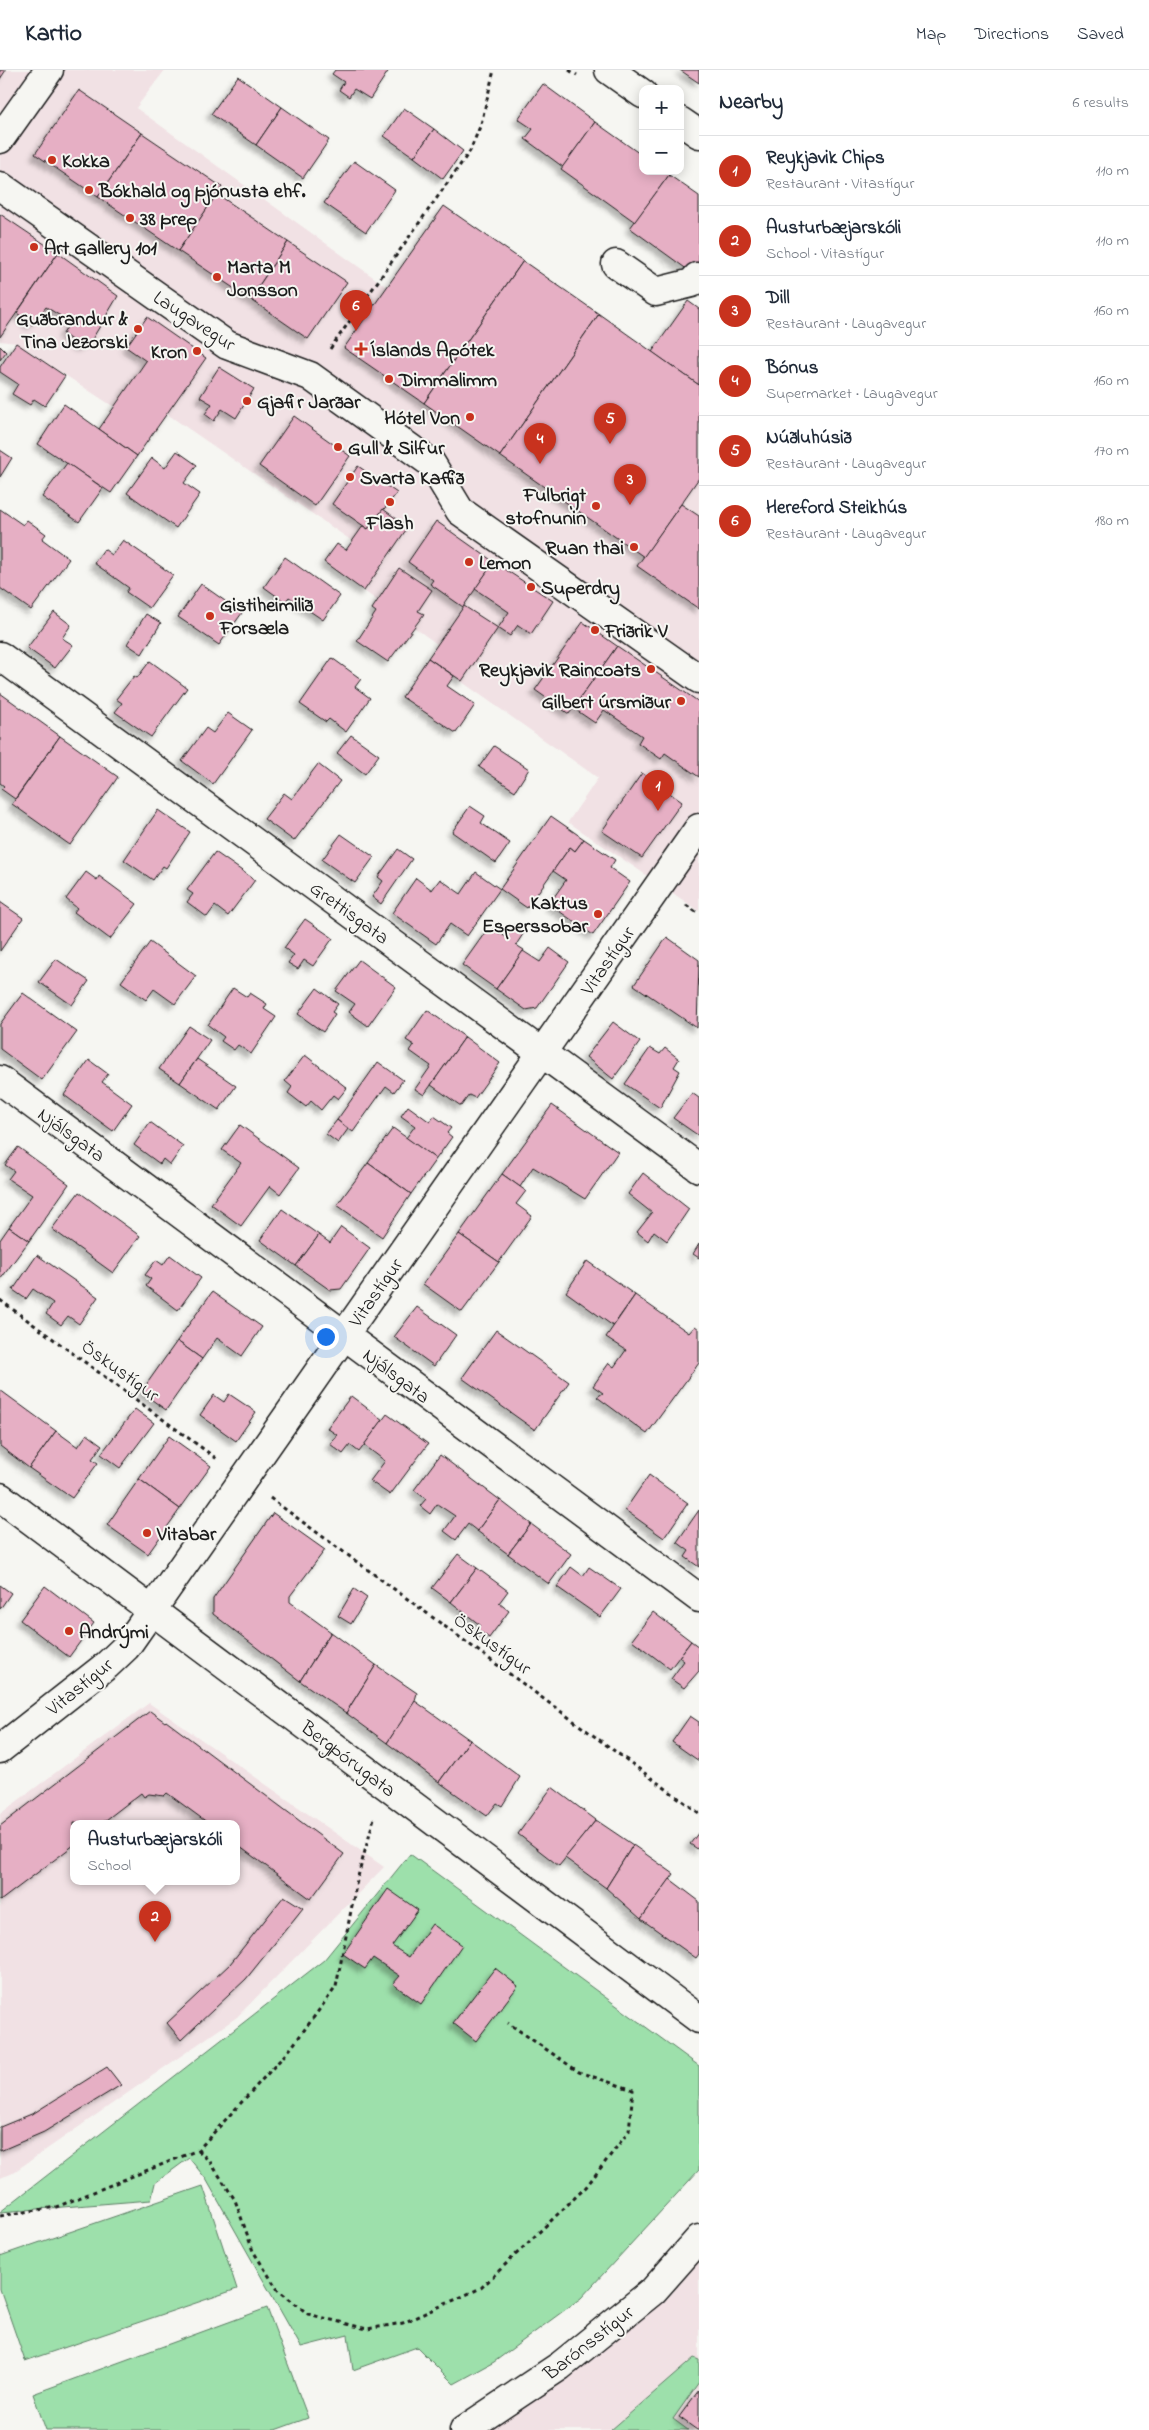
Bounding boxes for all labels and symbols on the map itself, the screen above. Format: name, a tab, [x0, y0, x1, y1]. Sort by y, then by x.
place label: Kokka	[62, 148, 110, 177]
marker: Kokka	[46, 154, 58, 166]
place label: Bókhald og þjónusta ehf.	[98, 178, 306, 208]
marker: Bókhald og þjónusta ehf.	[83, 184, 95, 196]
place label: 38 þrep	[139, 206, 197, 235]
marker: 38 þrep	[124, 212, 136, 224]
place label: Art Gallery 101	[44, 235, 158, 265]
marker: Art Gallery 101	[28, 241, 40, 253]
place label: Marta M Jonsson	[227, 254, 298, 306]
marker: Marta M Jonsson	[211, 271, 223, 283]
street label: Laugavegur	[146, 285, 241, 361]
pin: 6	[340, 290, 372, 331]
place label: Guðbrandur & Tina Jezorski	[16, 306, 129, 358]
marker: Guðbrandur & Tina Jezorski	[132, 323, 144, 335]
place label: Íslands Apótek	[370, 337, 496, 366]
place label: Kron	[151, 339, 187, 368]
marker: Íslands Apótek	[355, 343, 367, 355]
marker: Kron	[191, 345, 203, 357]
place label: Dimmalimm	[398, 367, 498, 396]
marker: Dimmalimm	[383, 373, 395, 385]
place label: Gjafir Jarðar	[257, 389, 361, 418]
marker: Gjafir Jarðar	[241, 395, 253, 407]
pin: 5	[594, 403, 626, 444]
place label: Hótel Von	[384, 405, 460, 434]
marker: Hótel Von	[464, 411, 476, 423]
pin: 4	[524, 423, 556, 464]
place label: Gull & Silfur	[348, 435, 445, 464]
marker: Gull & Silfur	[332, 441, 344, 453]
pin: 3	[614, 464, 646, 505]
place label: Svarta Kaffið	[360, 465, 465, 494]
marker: Svarta Kaffið	[344, 471, 356, 483]
place label: Fulbrigt stofnunin	[505, 482, 586, 534]
marker: Flash	[384, 496, 396, 508]
marker: Fulbrigt stofnunin	[590, 500, 602, 512]
place label: Flash	[366, 510, 413, 539]
place label: Ruan thai	[545, 535, 624, 564]
marker: Ruan thai	[628, 541, 640, 553]
place label: Lemon	[479, 550, 531, 579]
marker: Lemon	[463, 556, 475, 568]
place label: Superdry	[541, 575, 620, 605]
marker: Superdry	[525, 581, 537, 593]
place label: Gistiheimilið Forsæla	[219, 592, 314, 644]
marker: Gistiheimilið Forsæla	[204, 610, 216, 622]
place label: Friðrik V	[604, 618, 668, 647]
marker: Friðrik V	[589, 624, 601, 636]
place label: Reykjavik Raincoats	[479, 657, 641, 687]
marker: Reykjavik Raincoats	[645, 663, 657, 675]
place label: Gilbert úrsmiður	[541, 689, 672, 718]
marker: Gilbert úrsmiður	[675, 695, 687, 707]
pin: 1	[642, 770, 674, 811]
street label: Grettisgata	[302, 875, 394, 954]
place label: Kaktus Esperssobar	[482, 890, 589, 942]
marker: Kaktus Esperssobar	[592, 908, 604, 920]
street label: Vitastígur	[574, 920, 645, 1003]
street label: Njálsgata	[30, 1101, 110, 1171]
street label: Vitastígur	[342, 1252, 413, 1335]
your location	[313, 1324, 339, 1350]
street label: Öskustígur	[74, 1334, 165, 1412]
street label: Njálsgata	[355, 1342, 435, 1413]
place label: Vitabar	[156, 1521, 217, 1550]
marker: Vitabar	[141, 1527, 153, 1539]
street label: Öskustígur	[446, 1607, 537, 1685]
place label: Andrými	[79, 1619, 149, 1649]
marker: Andrými	[63, 1625, 75, 1637]
street label: Vitastígur	[40, 1651, 121, 1725]
street label: Bergþórugata	[292, 1714, 401, 1806]
pin: 2	[139, 1901, 171, 1942]
street label: Barónsstígur	[537, 2299, 642, 2390]

